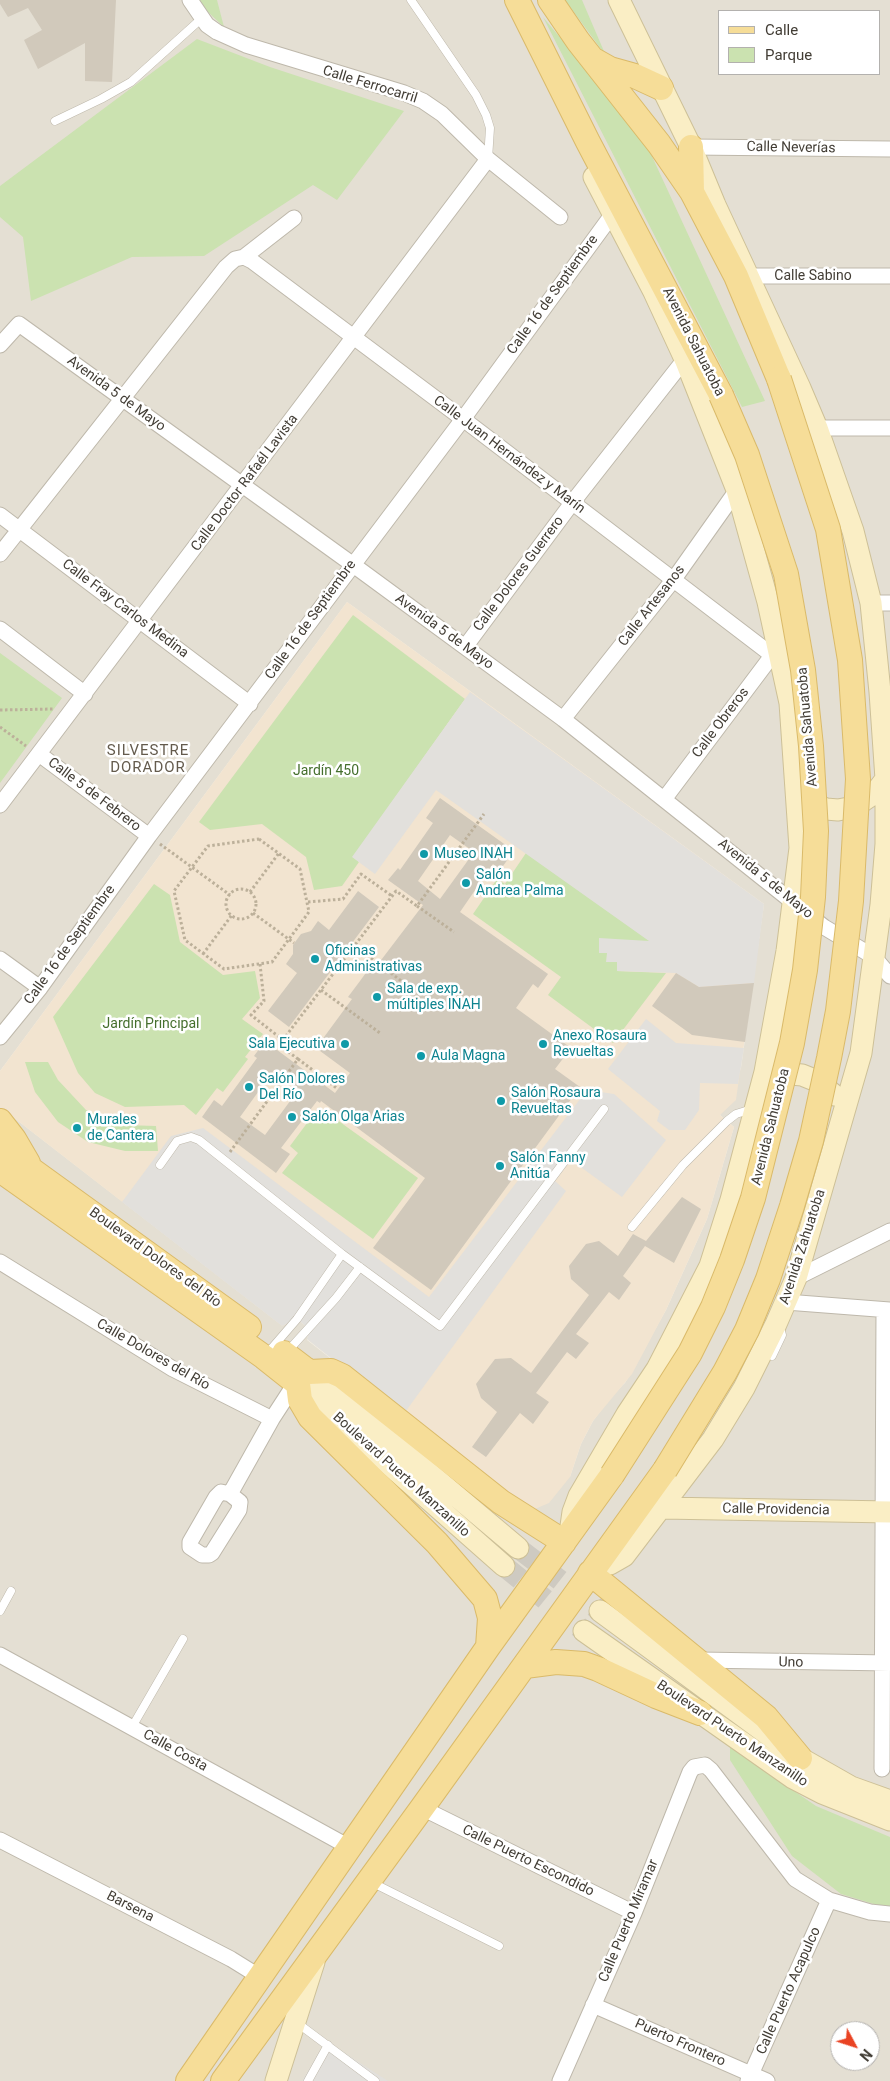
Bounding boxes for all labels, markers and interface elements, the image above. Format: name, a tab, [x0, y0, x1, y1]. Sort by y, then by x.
legend	[718, 10, 880, 75]
text: Calle	[765, 21, 798, 39]
text: Parque	[765, 46, 812, 64]
street label: Calle Ferrocarril	[321, 63, 419, 107]
street label: Calle Neverías	[746, 139, 836, 157]
street label: Calle 16 de Septiembre	[504, 232, 602, 358]
street label: Calle Sabino	[774, 268, 852, 284]
street label: Avenida Sahuatoba	[658, 285, 728, 399]
street label: Avenida 5 de Mayo	[64, 353, 168, 435]
street label: Calle Juan Hernández y Marín	[430, 392, 588, 518]
street label: Calle Doctor Rafaél Lavista	[188, 411, 302, 555]
street label: Calle Dolores Guerrero	[470, 513, 568, 635]
street label: Calle Fray Carlos Medina	[58, 556, 192, 662]
street label: Calle 16 de Septiembre	[262, 557, 360, 683]
street label: Calle Artesanos	[615, 562, 689, 650]
street label: Avenida 5 de Mayo	[392, 591, 496, 673]
street label: Avenida Sahuatoba	[794, 667, 822, 787]
street label: Calle Obreros	[689, 684, 753, 762]
district label: SILVESTRE DORADOR	[106, 742, 190, 777]
street label: Calle 5 de Febrero	[44, 755, 144, 835]
park label: Jardín 450	[293, 763, 359, 779]
street label: Avenida 5 de Mayo	[714, 836, 816, 922]
place label: Museo INAH	[434, 846, 513, 862]
marker: Museo INAH	[418, 848, 430, 860]
place label: Salón Andrea Palma	[476, 867, 564, 900]
marker: Salón Andrea Palma	[460, 877, 472, 889]
street label: Calle 16 de Septiembre	[21, 882, 119, 1008]
place label: Oficinas Administrativas	[325, 943, 422, 976]
marker: Oficinas Administrativas	[309, 953, 321, 965]
place label: Sala de exp. múltiples INAH	[387, 981, 481, 1014]
marker: Sala de exp. múltiples INAH	[371, 991, 383, 1003]
park label: Jardín Principal	[103, 1016, 199, 1032]
place label: Anexo Rosaura Revueltas	[553, 1028, 647, 1060]
place label: Sala Ejecutiva	[249, 1036, 335, 1052]
marker: Sala Ejecutiva	[339, 1038, 351, 1050]
marker: Anexo Rosaura Revueltas	[537, 1038, 549, 1050]
place label: Aula Magna	[431, 1048, 505, 1064]
marker: Aula Magna	[415, 1050, 427, 1062]
street label: Avenida Sahuatoba	[748, 1067, 794, 1187]
place label: Salón Dolores Del Río	[259, 1071, 345, 1104]
marker: Salón Dolores Del Río	[243, 1081, 255, 1093]
place label: Salón Rosaura Revueltas	[511, 1085, 601, 1118]
marker: Salón Rosaura Revueltas	[495, 1095, 507, 1107]
place label: Salón Olga Arias	[302, 1109, 405, 1125]
marker: Salón Olga Arias	[286, 1111, 298, 1123]
place label: Murales de Cantera	[87, 1112, 154, 1144]
marker: Murales de Cantera	[71, 1122, 83, 1134]
place label: Salón Fanny Anitúa	[510, 1150, 586, 1182]
marker: Salón Fanny Anitúa	[494, 1160, 506, 1172]
street label: Avenida Zahuatoba	[776, 1187, 830, 1307]
street label: Boulevard Dolores del Río	[86, 1204, 224, 1312]
street label: Calle Dolores del Río	[93, 1316, 213, 1394]
street label: Boulevard Puerto Manzanillo	[329, 1409, 473, 1541]
street label: Calle Providencia	[722, 1501, 830, 1519]
street label: Uno	[778, 1654, 804, 1672]
street label: Boulevard Puerto Manzanillo	[653, 1677, 811, 1791]
street label: Calle Costa	[140, 1726, 210, 1776]
street label: Calle Puerto Escondido	[459, 1822, 597, 1900]
street label: Calle Puerto Miramar	[596, 1857, 662, 1985]
street label: Barsena	[103, 1888, 157, 1926]
street label: Calle Puerto Acapulco	[753, 1925, 825, 2057]
street label: Puerto Frontero	[632, 2016, 728, 2070]
north arrow	[830, 2021, 880, 2071]
text: N	[856, 2046, 875, 2064]

